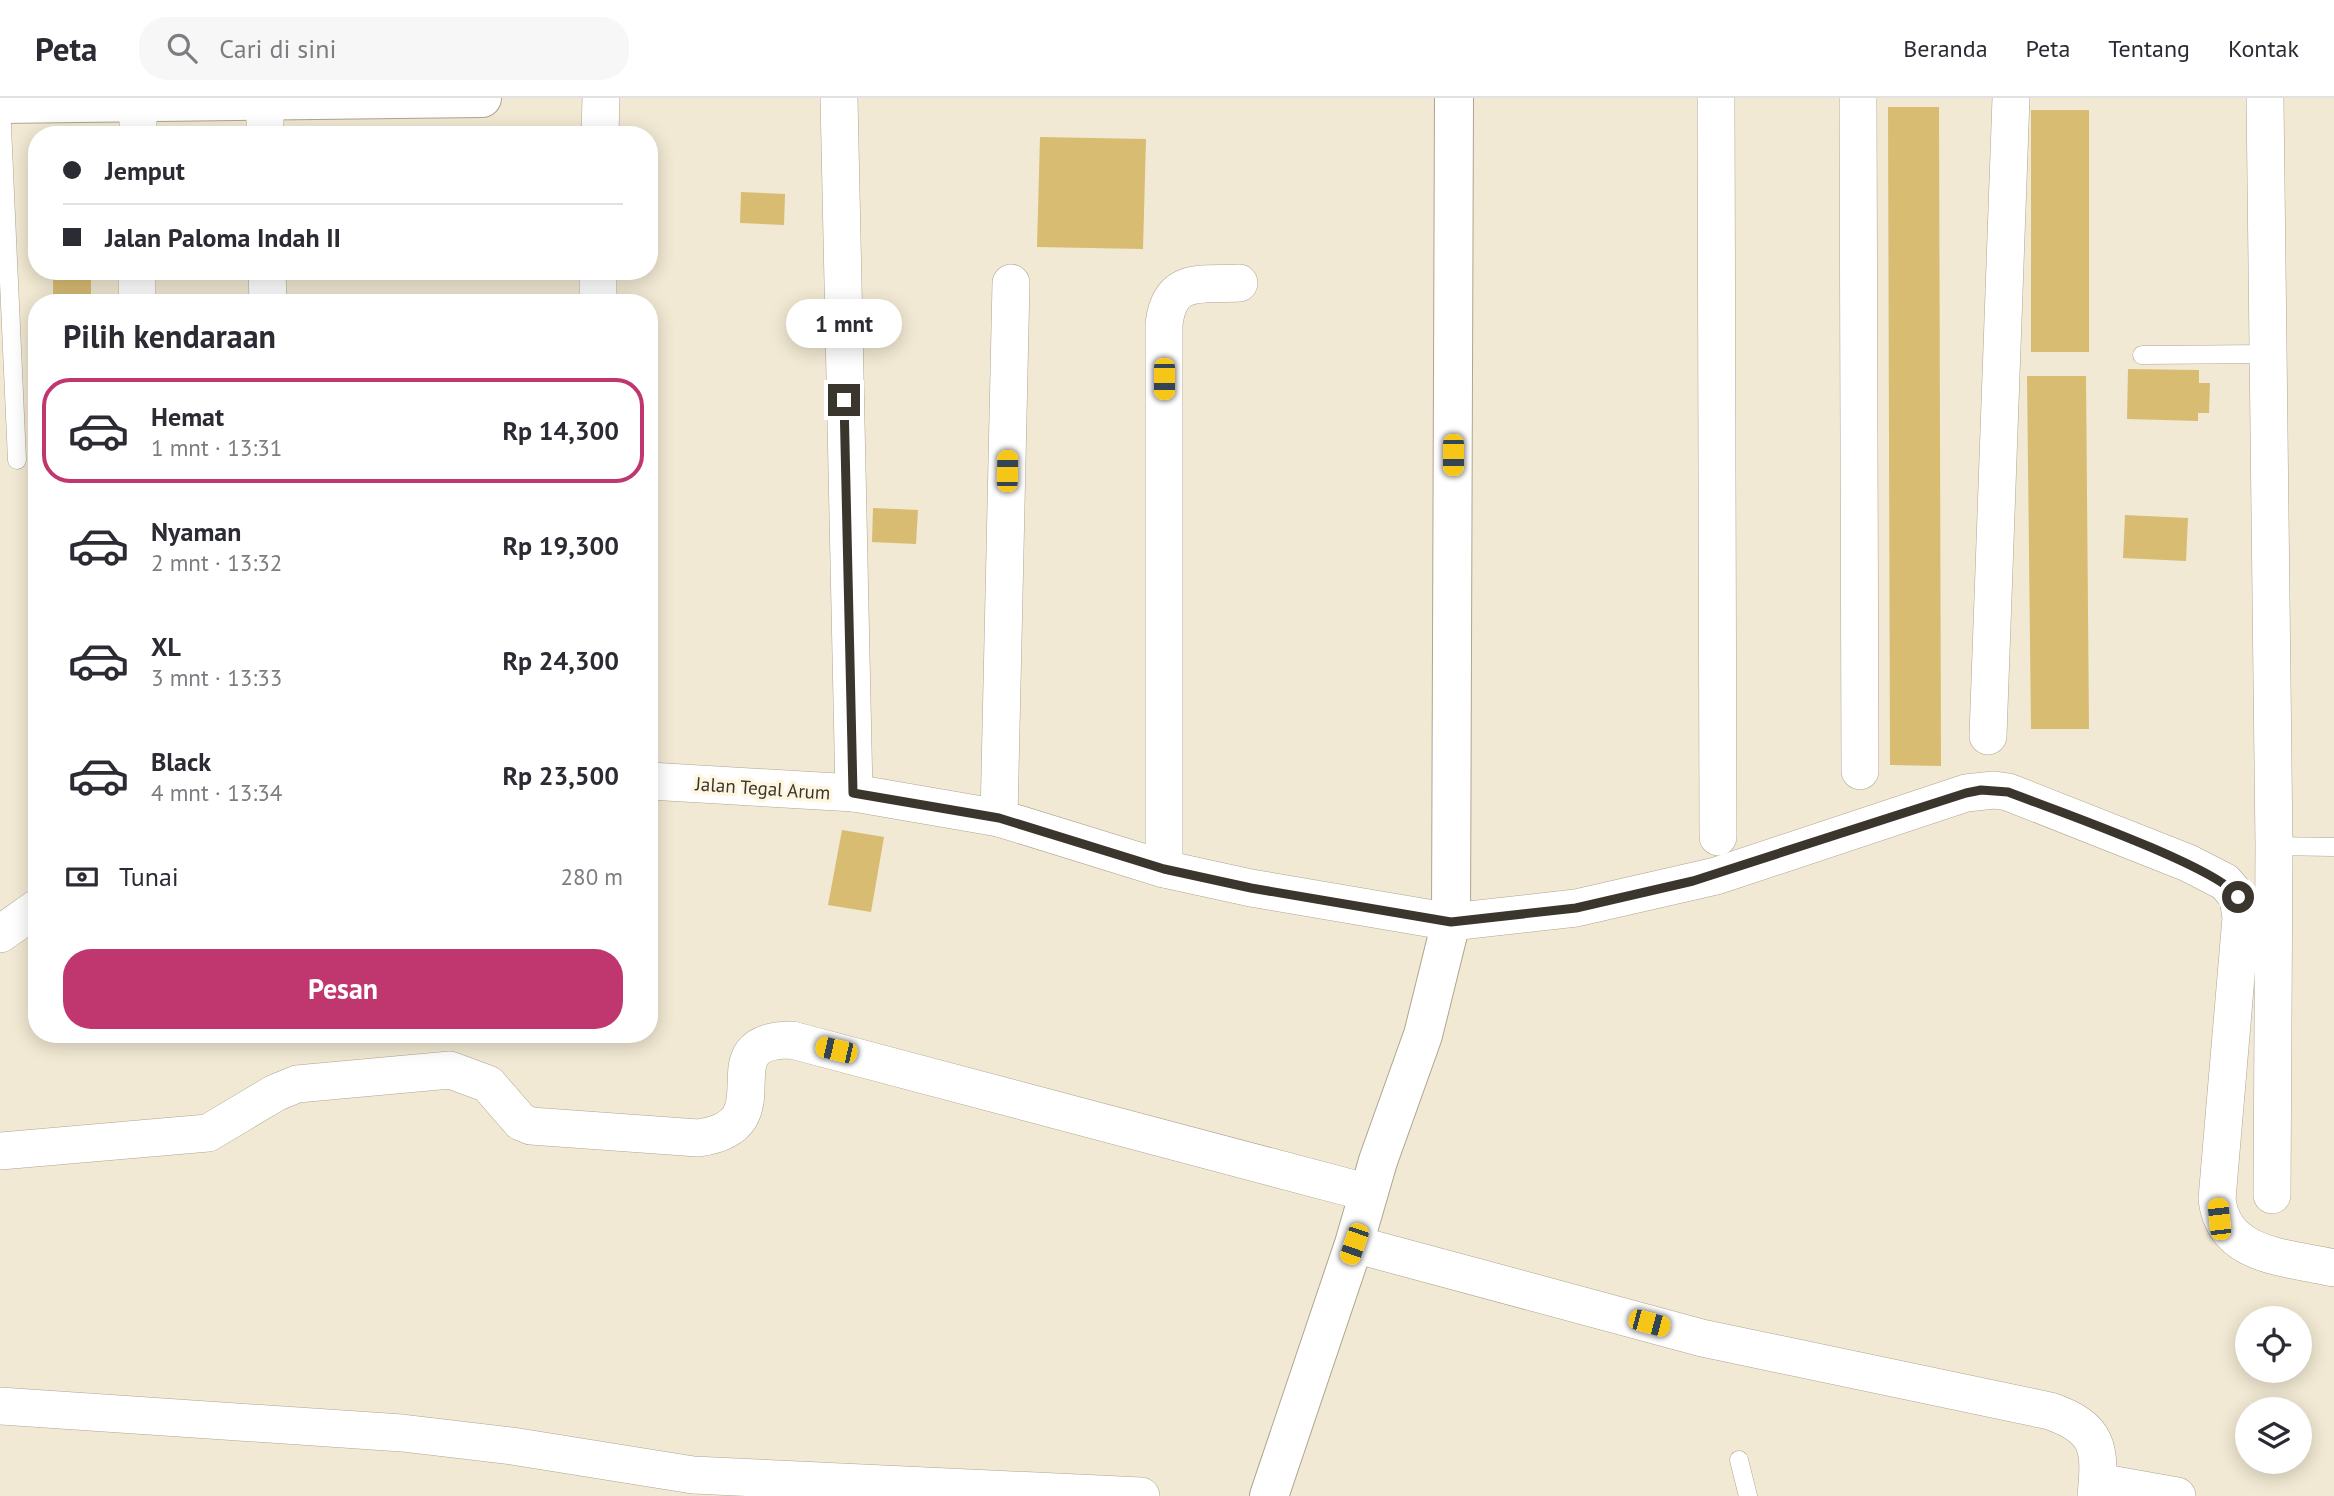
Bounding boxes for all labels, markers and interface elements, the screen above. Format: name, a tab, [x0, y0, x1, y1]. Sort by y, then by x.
search box	[139, 17, 629, 80]
text: Peta	[35, 27, 97, 70]
icon: search	[163, 29, 201, 67]
text: Cari di sini	[219, 32, 336, 65]
text: Beranda	[1903, 33, 1988, 64]
text: Peta	[2026, 33, 2070, 64]
text: Tentang	[2108, 33, 2190, 64]
text: Kontak	[2228, 33, 2299, 64]
text: Jemput	[105, 154, 185, 187]
text: Jalan Paloma Indah II	[105, 221, 341, 254]
callout: 1 mnt	[786, 299, 902, 348]
text: 1 mnt	[815, 309, 873, 338]
text: Pilih kendaraan	[63, 315, 276, 357]
car	[1154, 358, 1175, 400]
route end	[828, 384, 860, 416]
icon: car	[67, 399, 130, 462]
text: Hemat	[151, 400, 224, 433]
text: Rp 14,300	[502, 414, 619, 447]
text: 1 mnt · 13:31	[151, 433, 282, 462]
car	[1443, 434, 1464, 476]
car	[997, 450, 1018, 492]
icon: car	[67, 514, 130, 577]
text: Nyaman	[151, 515, 241, 548]
text: Rp 19,300	[502, 529, 619, 562]
text: 2 mnt · 13:32	[151, 548, 282, 577]
icon: car	[67, 629, 130, 692]
text: XL	[151, 630, 181, 663]
text: Rp 24,300	[502, 644, 619, 677]
text: 3 mnt · 13:33	[151, 663, 282, 692]
icon: car	[67, 744, 130, 807]
text: Black	[151, 745, 211, 778]
text: Rp 23,500	[502, 759, 619, 792]
street label: Jalan Tegal Arum	[694, 771, 831, 805]
text: 4 mnt · 13:34	[151, 778, 282, 807]
icon: cash	[63, 858, 101, 896]
text: Tunai	[119, 860, 179, 893]
text: 280 m	[561, 862, 623, 891]
route start	[2222, 881, 2254, 913]
button: Pesan	[63, 949, 623, 1029]
car	[814, 1035, 859, 1065]
car	[2207, 1197, 2232, 1241]
car	[1338, 1221, 1371, 1267]
map controls	[2235, 1306, 2312, 1474]
button: locate	[2235, 1306, 2312, 1383]
car	[1626, 1307, 1673, 1339]
button: layers	[2235, 1397, 2312, 1474]

